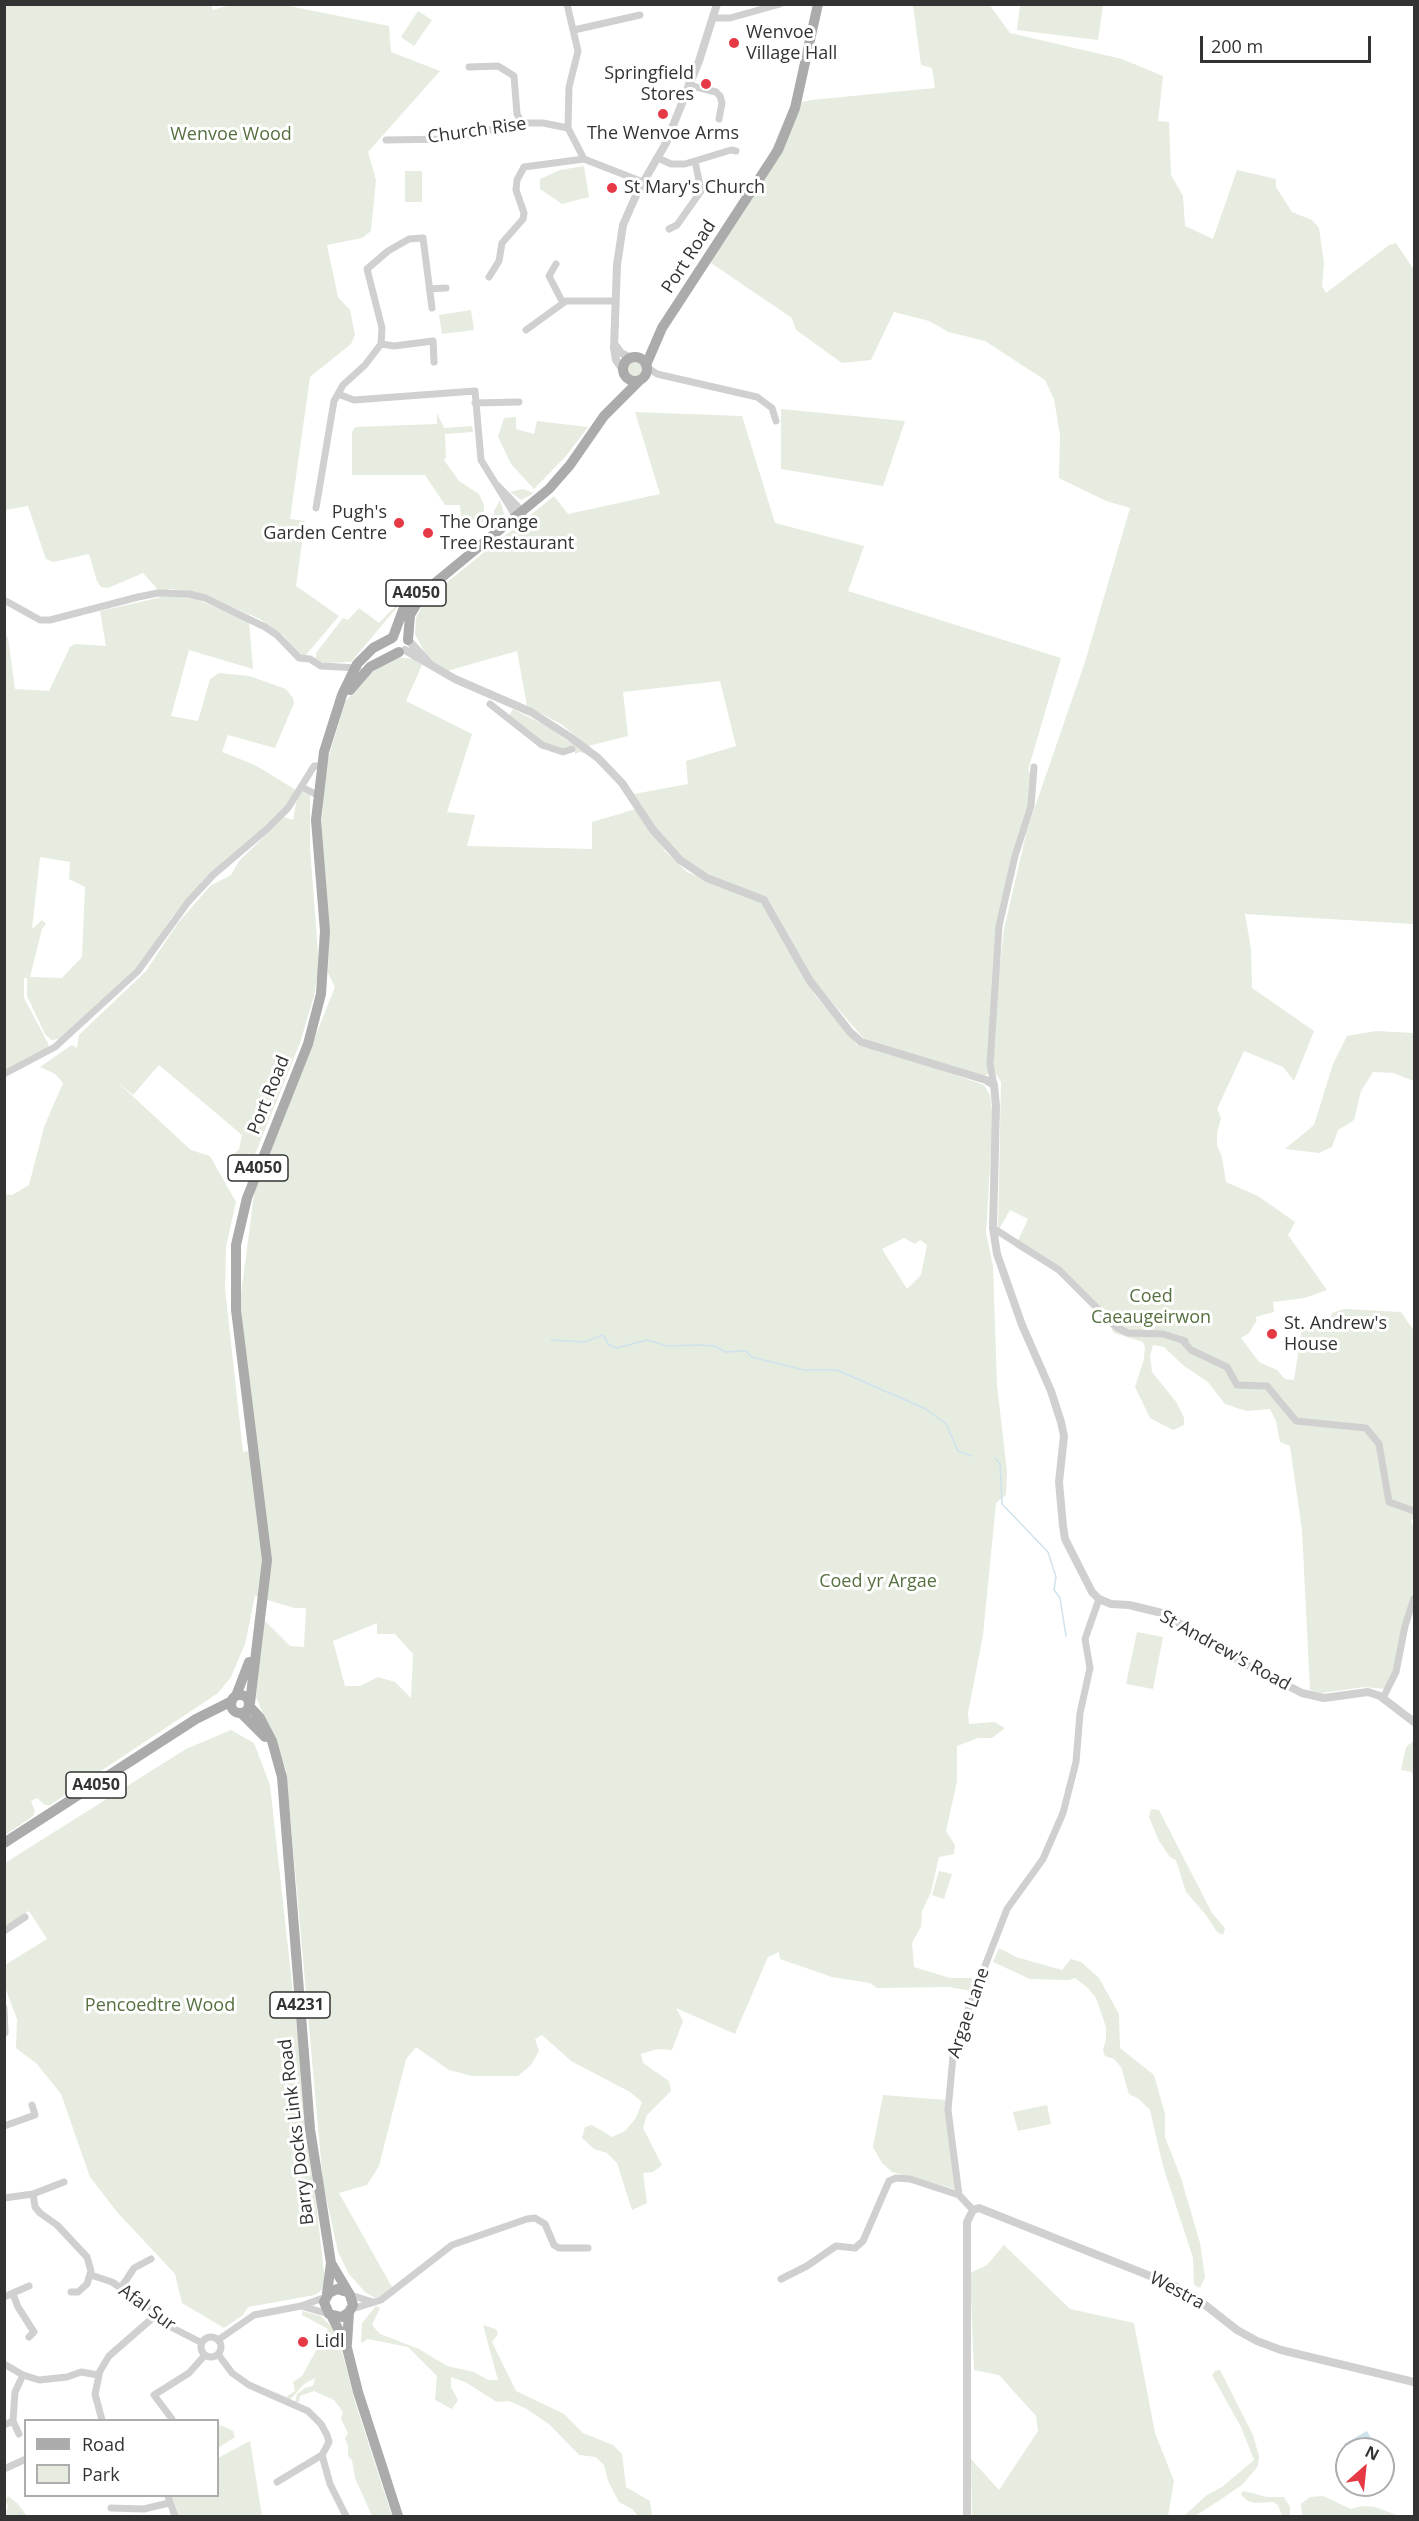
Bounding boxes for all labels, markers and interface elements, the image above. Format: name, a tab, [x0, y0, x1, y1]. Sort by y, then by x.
place label: Wenvoe Village Hall	[746, 22, 837, 64]
scale bar	[1203, 24, 1374, 62]
text: 200 m	[1211, 34, 1263, 58]
marker: Wenvoe Village Hall	[727, 36, 741, 50]
place label: Springfield Stores	[604, 63, 694, 106]
marker: Springfield Stores	[699, 77, 713, 91]
marker: The Wenvoe Arms	[656, 107, 670, 121]
street label: Church Rise	[426, 113, 528, 149]
place label: The Wenvoe Arms	[587, 123, 739, 145]
park label: Wenvoe Wood	[170, 124, 292, 146]
place label: St Mary's Church	[624, 177, 765, 199]
marker: St Mary's Church	[605, 181, 619, 195]
street label: Port Road	[657, 216, 721, 298]
place label: Pugh's Garden Centre	[263, 502, 387, 544]
place label: The Orange Tree Restaurant	[440, 512, 574, 554]
marker: Pugh's Garden Centre	[392, 516, 406, 530]
marker: The Orange Tree Restaurant	[421, 526, 435, 540]
road number: A4050	[386, 580, 446, 606]
street label: Port Road	[243, 1052, 295, 1138]
road number: A4050	[228, 1155, 288, 1181]
park label: Coed Caeaugeirwon	[1091, 1286, 1211, 1328]
place label: St. Andrew's House	[1284, 1313, 1387, 1356]
marker: St. Andrew's House	[1265, 1327, 1279, 1341]
park label: Coed yr Argae	[819, 1571, 937, 1593]
street label: St Andrew's Road	[1156, 1606, 1294, 1696]
road number: A4050	[66, 1772, 126, 1798]
street label: Argae Lane	[944, 1965, 994, 2061]
road number: A4231	[270, 1992, 330, 2018]
park label: Pencoedtre Wood	[85, 1995, 235, 2017]
street label: Barry Docks Link Road	[275, 2038, 319, 2226]
street label: Westra	[1146, 2268, 1208, 2314]
street label: Afal Sur	[114, 2280, 180, 2336]
place label: Lidl	[315, 2331, 344, 2353]
marker: Lidl	[296, 2335, 310, 2349]
legend	[24, 2419, 219, 2497]
text: Road	[82, 2432, 125, 2456]
north arrow	[1335, 2437, 1395, 2497]
text: N	[1361, 2440, 1383, 2465]
text: Park	[82, 2462, 120, 2486]

